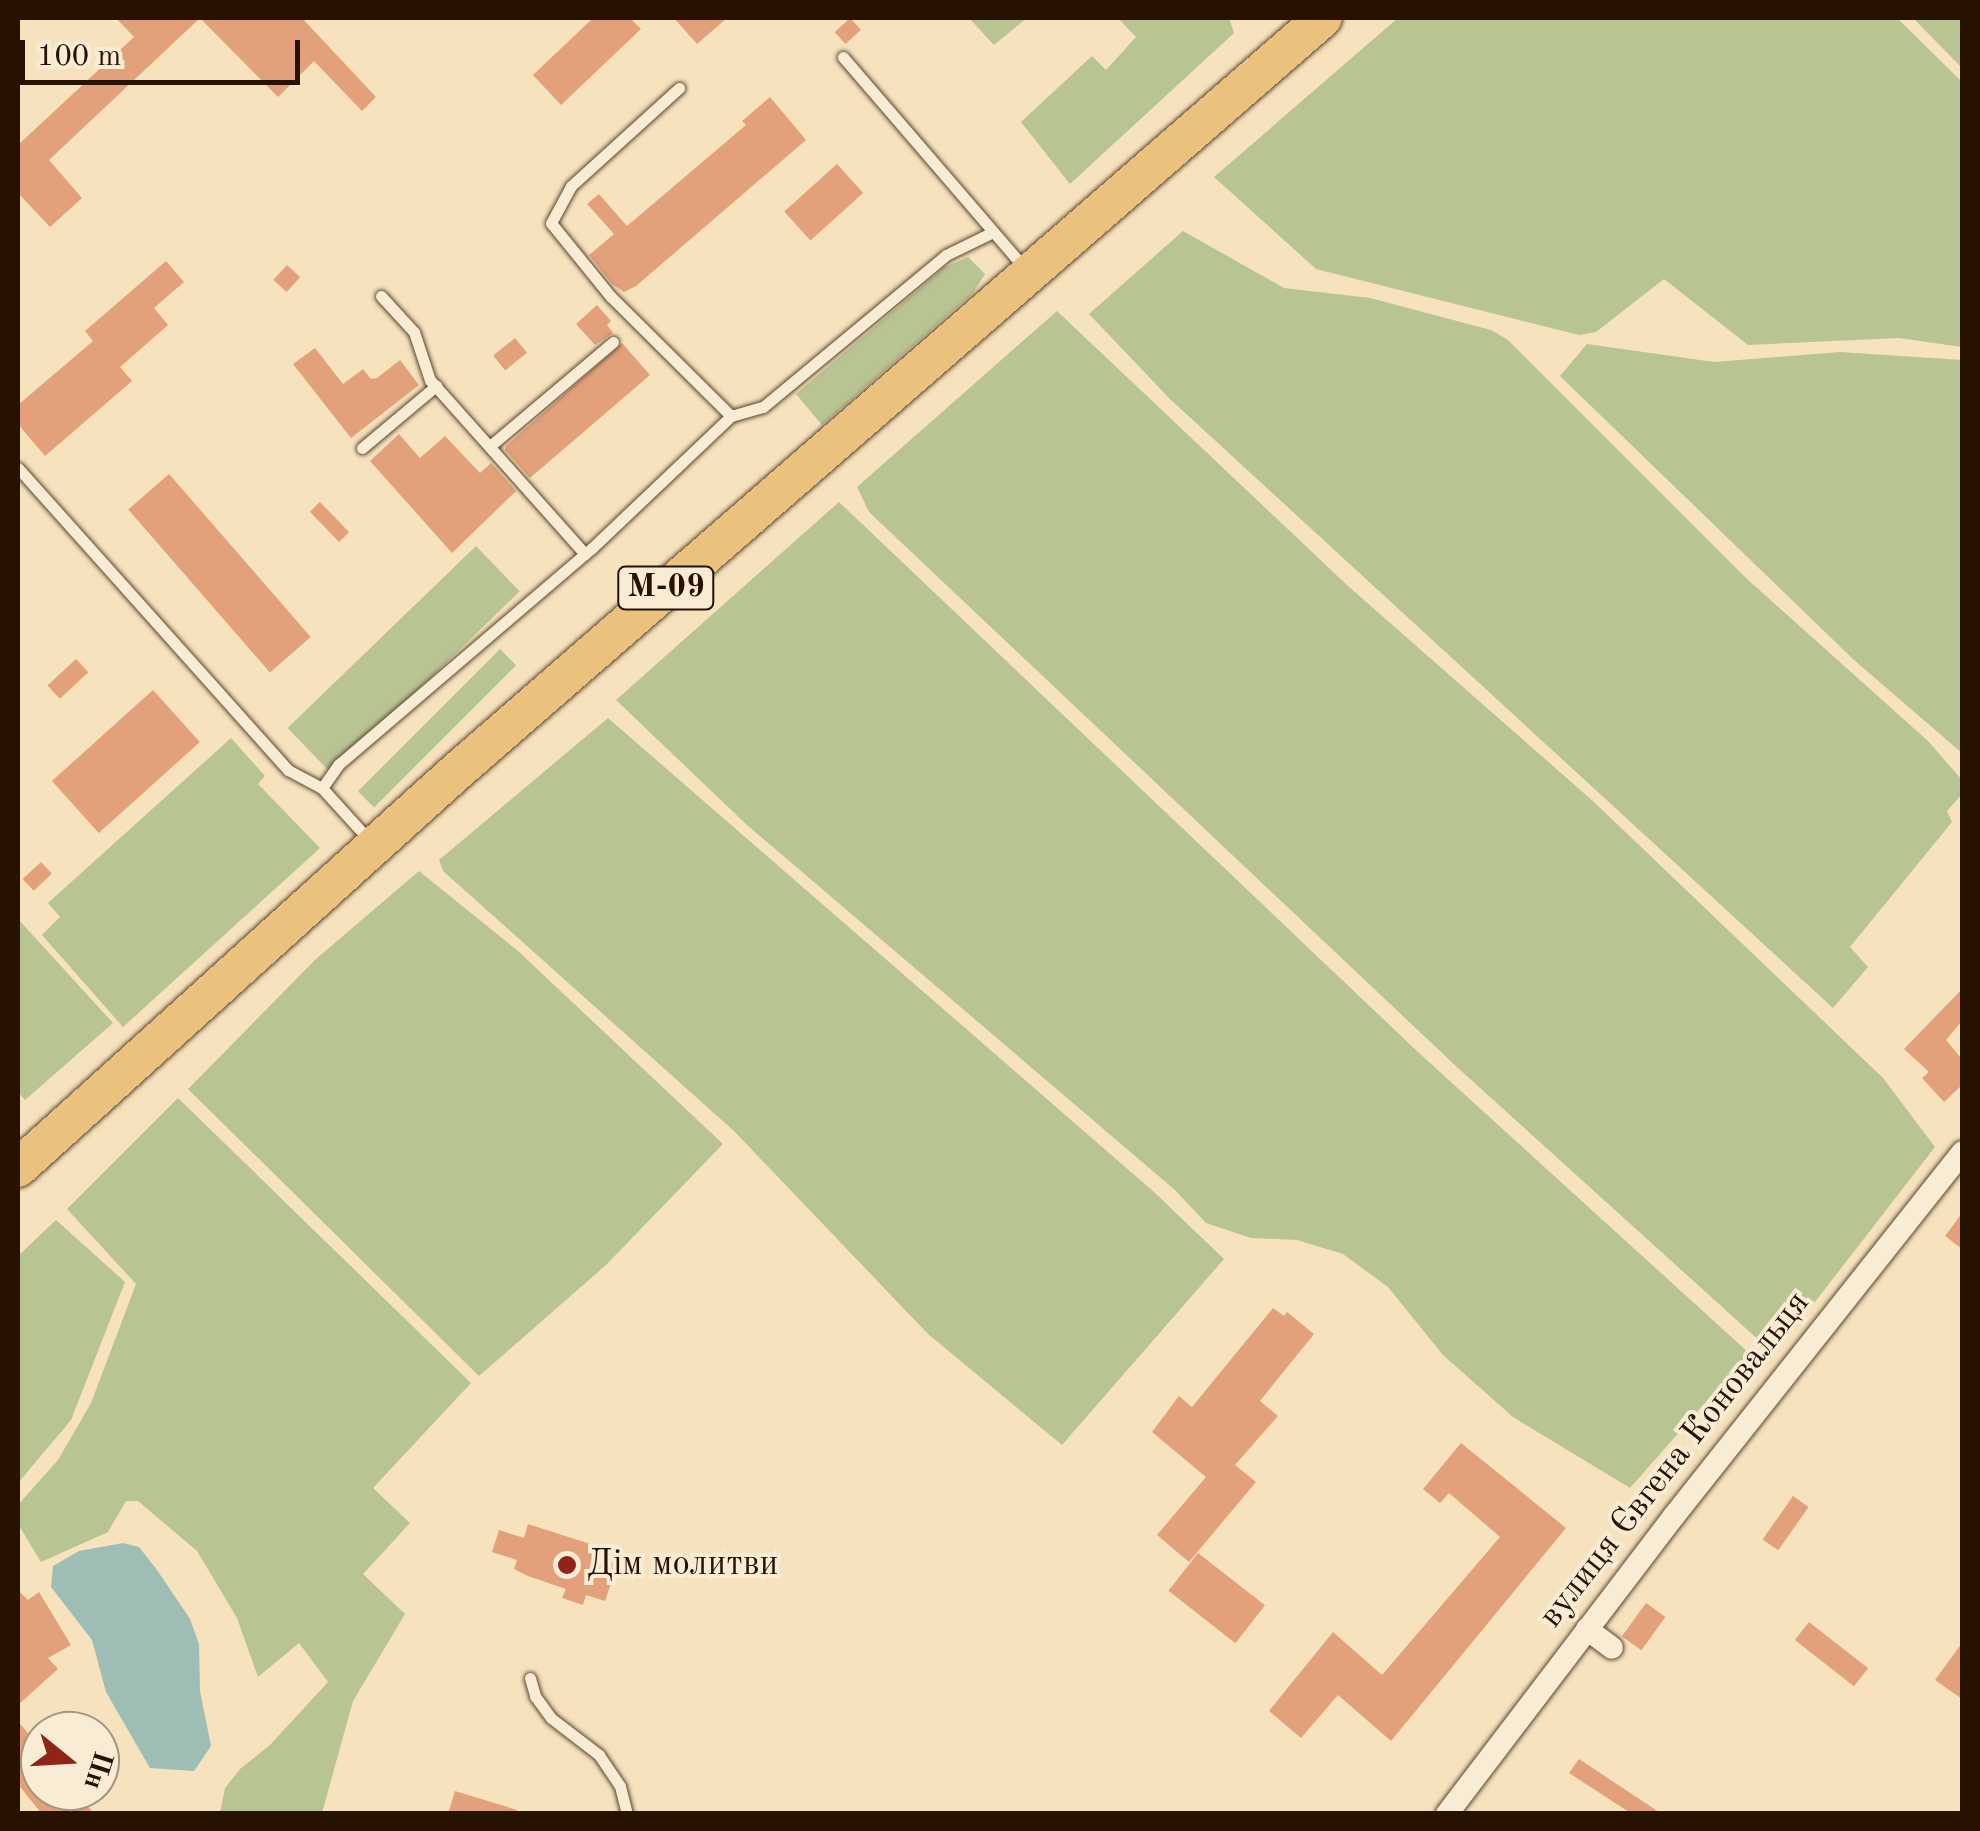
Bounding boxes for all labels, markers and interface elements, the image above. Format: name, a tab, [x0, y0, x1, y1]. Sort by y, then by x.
scale bar	[25, 20, 305, 82]
text: 100 m	[37, 42, 121, 72]
road number: М-09	[616, 561, 716, 615]
street label: вулиця Євгена Коновальця	[1531, 1284, 1819, 1636]
place label: Дім молитви	[587, 1544, 778, 1586]
marker: Дім молитви	[556, 1554, 578, 1576]
north arrow	[20, 1711, 120, 1811]
text: Пн	[77, 1747, 116, 1792]

